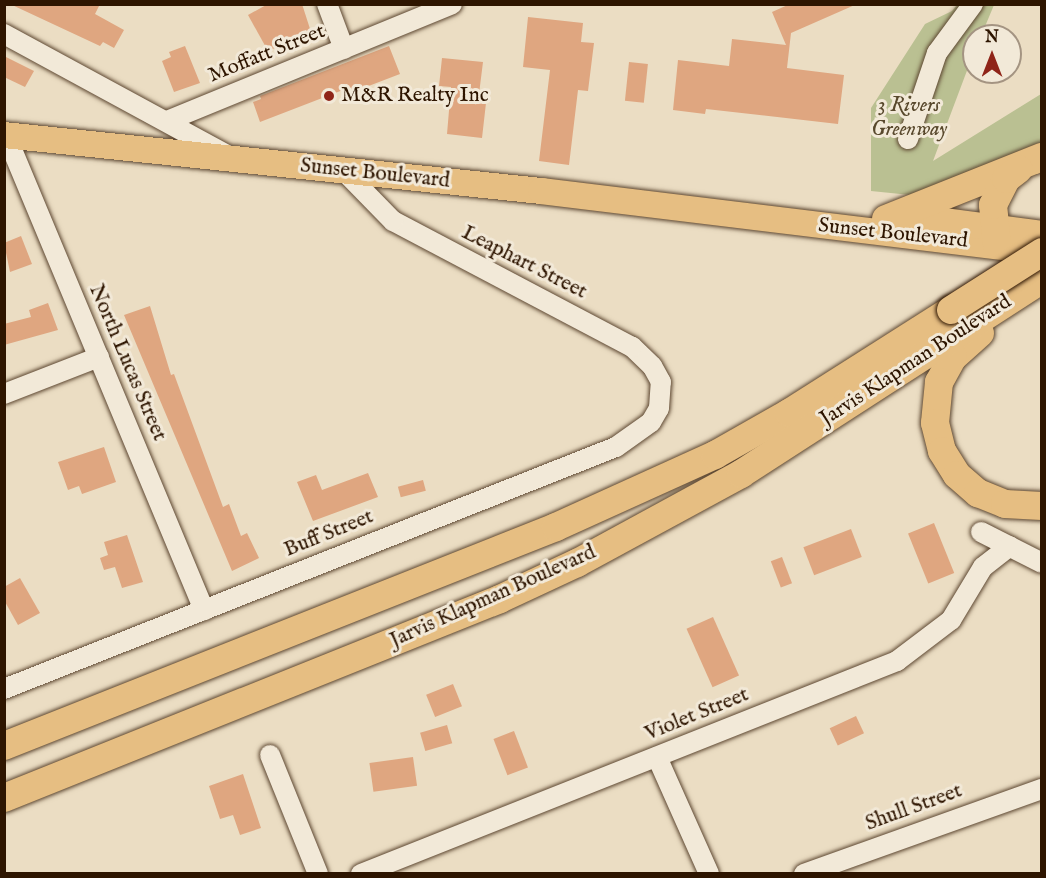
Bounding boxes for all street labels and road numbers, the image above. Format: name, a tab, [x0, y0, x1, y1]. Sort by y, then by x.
street label: Moffatt Street	[205, 19, 329, 89]
street label: Sunset Boulevard	[299, 154, 451, 194]
street label: Sunset Boulevard	[817, 214, 969, 254]
street label: Leaphart Street	[457, 221, 591, 305]
street label: North Lucas Street	[83, 281, 171, 445]
street label: Jarvis Klapman Boulevard	[816, 290, 1016, 432]
street label: Buff Street	[281, 505, 377, 563]
street label: Jarvis Klapman Boulevard	[386, 540, 600, 654]
street label: Violet Street	[641, 683, 753, 747]
street label: Shull Street	[862, 779, 966, 837]

